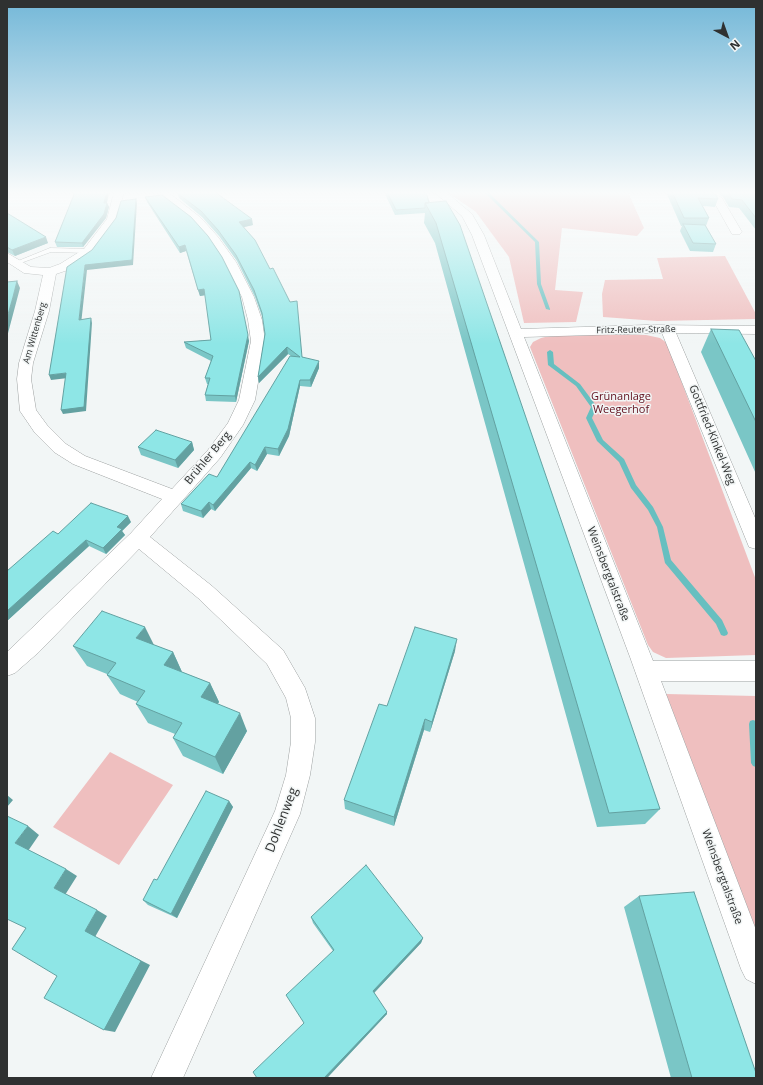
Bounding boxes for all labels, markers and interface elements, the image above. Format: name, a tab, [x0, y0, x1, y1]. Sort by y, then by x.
north arrow	[707, 16, 747, 56]
text: N	[727, 37, 744, 54]
street label: Am Wittenberg	[21, 301, 49, 365]
street label: Fritz-Reuter-Straße	[596, 324, 676, 336]
street label: Gottfried-Kinkel-Weg	[686, 383, 738, 487]
park label: Grünanlage Weegerhof	[591, 390, 651, 416]
street label: Brühler Berg	[182, 429, 234, 487]
street label: Weinsbergtalstraße	[584, 525, 632, 623]
street label: Dohlenweg	[262, 785, 302, 855]
street label: Weinsbergtalstraße	[699, 828, 745, 926]

